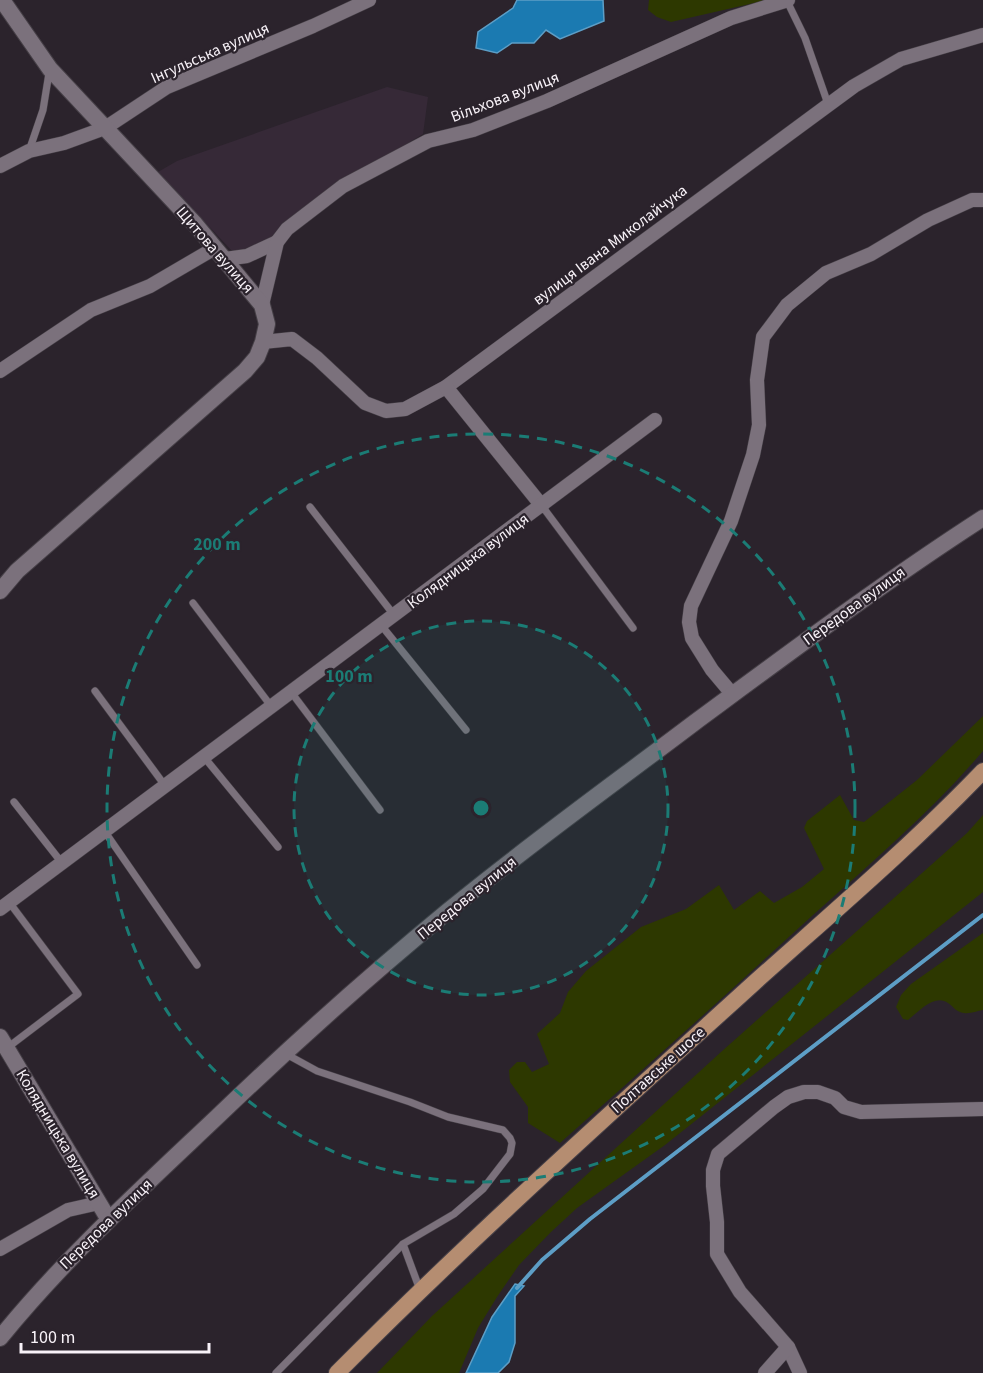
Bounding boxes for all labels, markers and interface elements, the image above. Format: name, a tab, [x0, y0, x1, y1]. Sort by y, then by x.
street label: Інгульська вулиця	[147, 17, 273, 89]
street label: Вільхова вулиця	[448, 66, 562, 128]
street label: вулиця Івана Миколайчука	[528, 180, 692, 310]
street label: Щитова вулиця	[171, 202, 259, 298]
street label: Колядницька вулиця	[403, 508, 533, 614]
text: 200 m	[193, 532, 241, 557]
street label: Передова вулиця	[798, 561, 910, 651]
text: 100 m	[325, 664, 373, 689]
centre of rings	[471, 798, 491, 818]
street label: Передова вулиця	[413, 851, 521, 945]
street label: Полтавське шосе	[606, 1022, 710, 1118]
street label: Колядницька вулиця	[11, 1065, 105, 1203]
street label: Передова вулиця	[55, 1174, 157, 1274]
scale bar	[21, 1316, 208, 1354]
text: 100 m	[30, 1325, 75, 1350]

